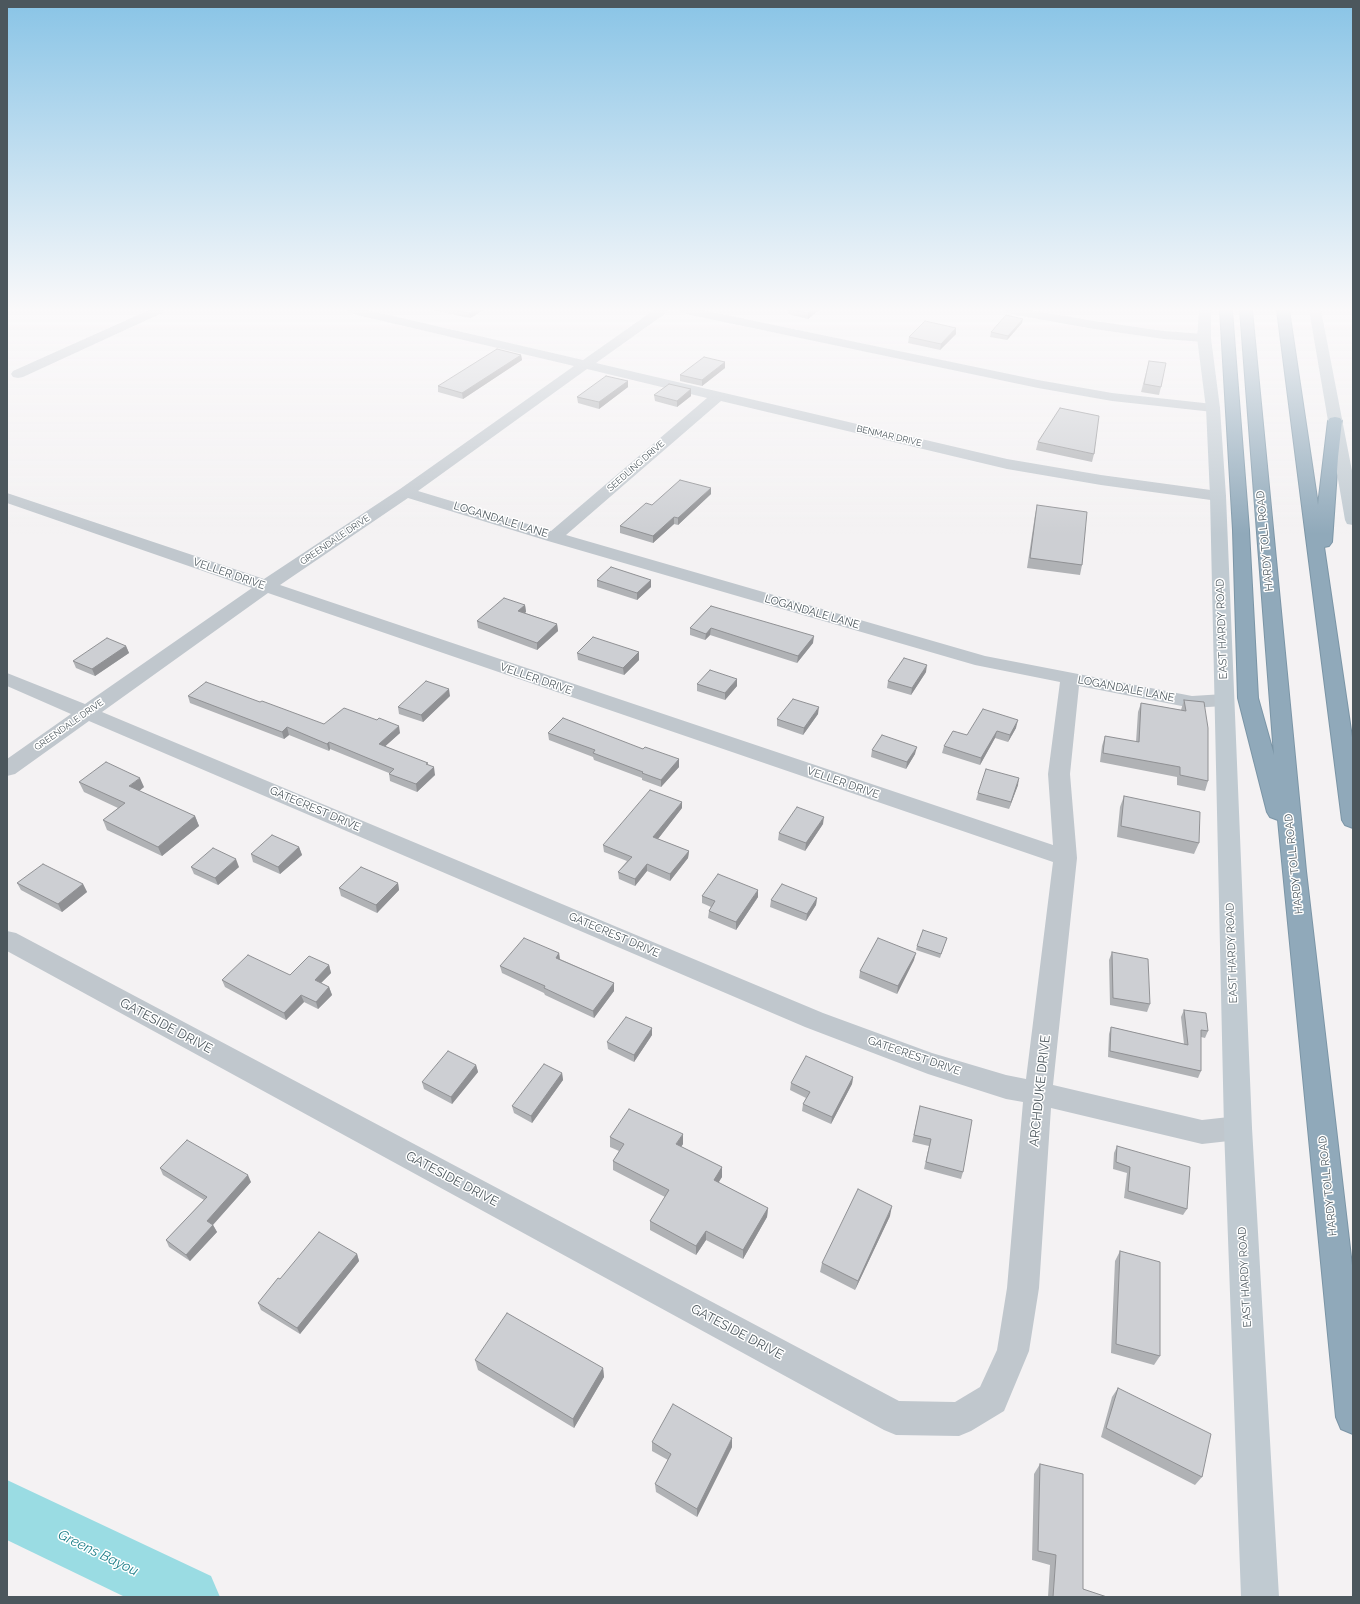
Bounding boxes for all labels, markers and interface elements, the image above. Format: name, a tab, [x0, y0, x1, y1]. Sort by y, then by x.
street label: BENMAR DRIVE	[855, 423, 923, 449]
street label: SEEDLING DRIVE	[605, 438, 667, 494]
street label: HARDY TOLL ROAD	[1254, 490, 1276, 592]
street label: LOGANDALE LANE	[452, 499, 550, 541]
street label: GREENDALE DRIVE	[298, 513, 372, 567]
street label: VELLER DRIVE	[191, 555, 267, 593]
street label: EAST HARDY ROAD	[1214, 578, 1230, 680]
street label: LOGANDALE LANE	[763, 592, 861, 632]
street label: VELLER DRIVE	[498, 660, 574, 698]
street label: LOGANDALE LANE	[1077, 673, 1175, 705]
street label: GREENDALE DRIVE	[32, 697, 106, 753]
street label: VELLER DRIVE	[805, 764, 881, 802]
street label: GATECREST DRIVE	[268, 784, 362, 834]
street label: HARDY TOLL ROAD	[1282, 813, 1306, 915]
street label: EAST HARDY ROAD	[1224, 902, 1240, 1004]
street label: GATECREST DRIVE	[567, 910, 661, 960]
street label: GATESIDE DRIVE	[117, 995, 215, 1057]
street label: GATECREST DRIVE	[866, 1034, 962, 1078]
street label: ARCHDUKE DRIVE	[1026, 1034, 1054, 1148]
street label: HARDY TOLL ROAD	[1316, 1135, 1340, 1237]
street label: GATESIDE DRIVE	[403, 1148, 501, 1210]
street label: EAST HARDY ROAD	[1236, 1226, 1254, 1328]
street label: GATESIDE DRIVE	[688, 1301, 786, 1363]
water label: Greens Bayou	[55, 1526, 141, 1580]

